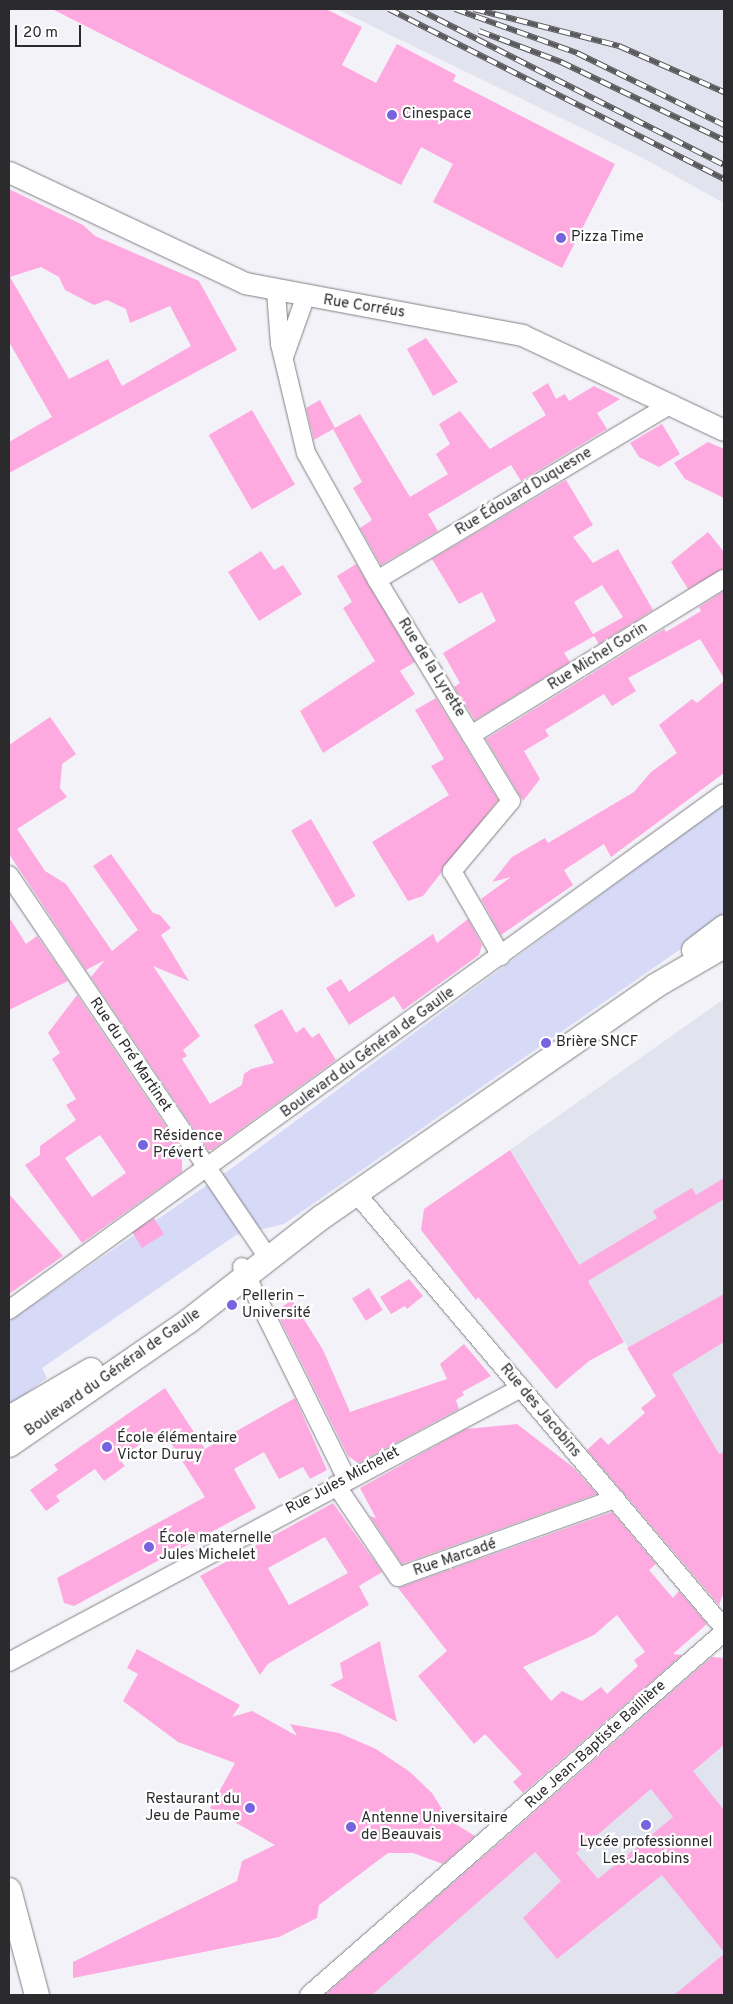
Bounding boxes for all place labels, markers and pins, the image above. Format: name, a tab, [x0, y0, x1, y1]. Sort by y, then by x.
place label: Cinespace	[402, 106, 472, 124]
marker: Cinespace	[386, 109, 398, 121]
place label: Pizza Time	[571, 229, 644, 247]
marker: Pizza Time	[555, 232, 567, 244]
place label: Brière SNCF	[556, 1034, 638, 1052]
marker: Brière SNCF	[540, 1037, 552, 1049]
place label: Résidence Prévert	[153, 1127, 223, 1162]
marker: Résidence Prévert	[137, 1139, 149, 1151]
place label: Pellerin – Université	[242, 1287, 311, 1322]
marker: Pellerin – Université	[226, 1299, 238, 1311]
place label: École élémentaire Victor Duruy	[117, 1429, 237, 1464]
marker: École élémentaire Victor Duruy	[101, 1441, 113, 1453]
place label: École maternelle Jules Michelet	[159, 1529, 272, 1564]
marker: École maternelle Jules Michelet	[143, 1541, 155, 1553]
place label: Restaurant du Jeu de Paume	[145, 1790, 240, 1825]
marker: Restaurant du Jeu de Paume	[244, 1802, 256, 1814]
place label: Antenne Universitaire de Beauvais	[361, 1809, 508, 1844]
marker: Lycée professionnel Les Jacobins	[640, 1819, 652, 1831]
marker: Antenne Universitaire de Beauvais	[345, 1821, 357, 1833]
place label: Lycée professionnel Les Jacobins	[579, 1833, 713, 1868]

